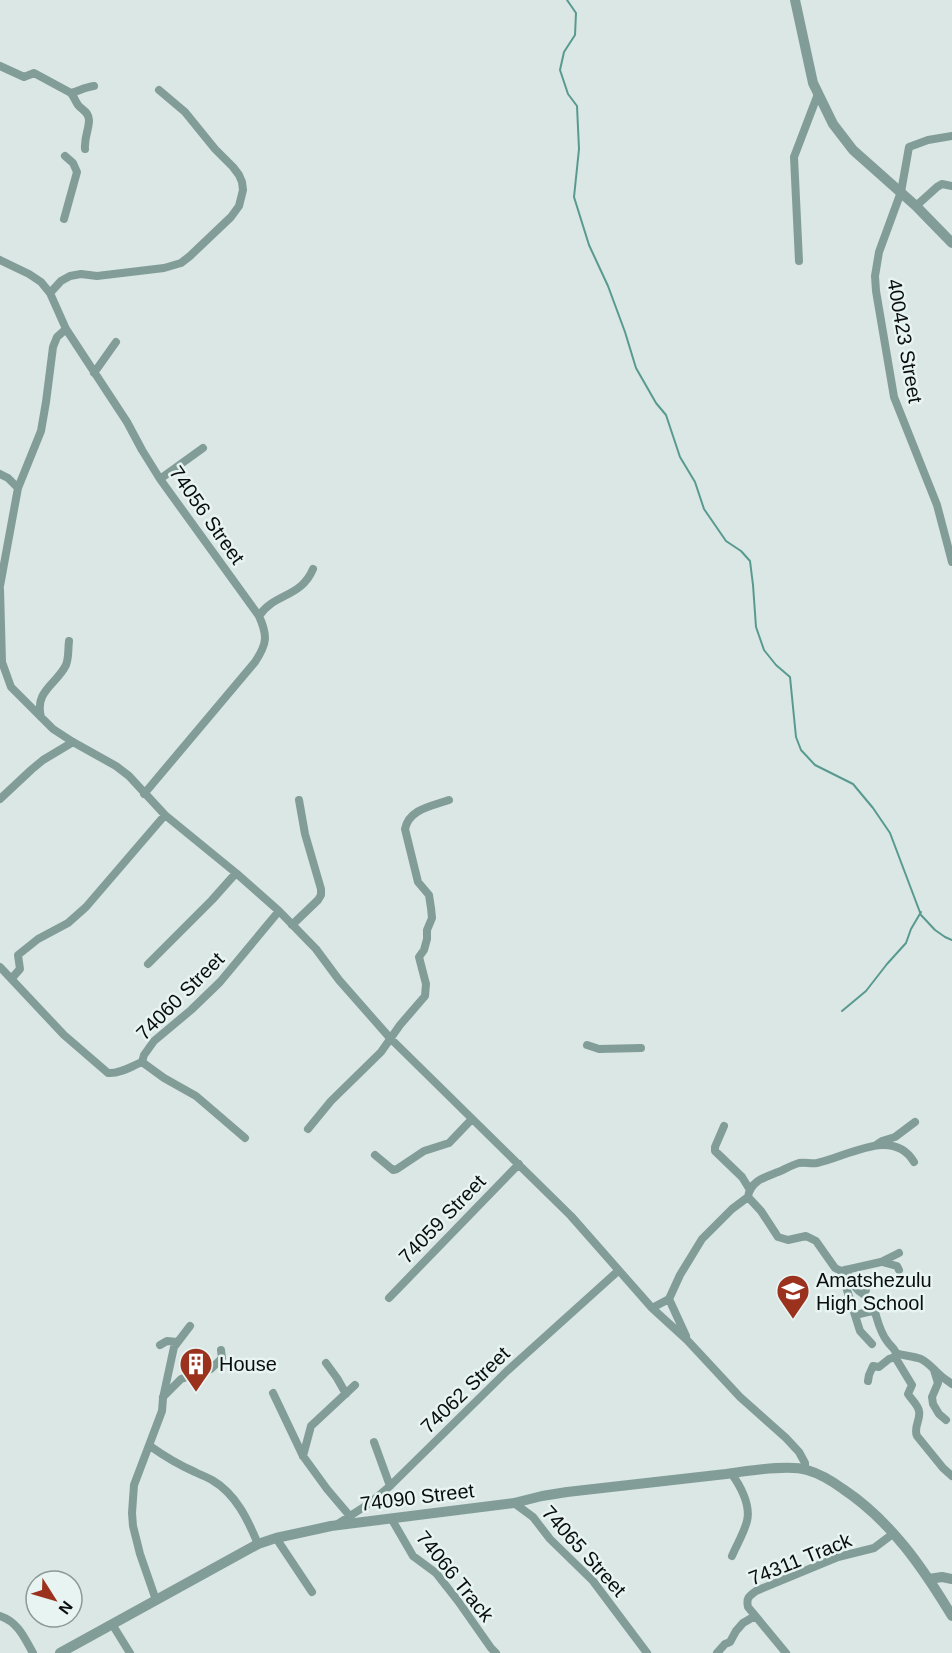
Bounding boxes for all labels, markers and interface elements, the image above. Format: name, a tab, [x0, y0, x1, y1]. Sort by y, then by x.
street label: 400423 Street	[883, 277, 927, 405]
street label: 74056 Street	[165, 462, 249, 569]
street label: 74060 Street	[132, 947, 229, 1044]
street label: 74059 Street	[394, 1170, 490, 1268]
place label: Amatshezulu High School	[816, 1269, 932, 1314]
school or university icon: Amatshezulu High School	[775, 1273, 811, 1320]
street label: 74062 Street	[416, 1342, 514, 1438]
building icon: House	[178, 1346, 214, 1393]
place label: House	[219, 1353, 277, 1375]
street label: 74090 Street	[359, 1479, 476, 1515]
street label: 74065 Street	[538, 1501, 631, 1601]
street label: 74066 Track	[412, 1526, 499, 1626]
street label: 74311 Track	[746, 1528, 855, 1590]
north arrow	[24, 1569, 84, 1629]
text: N	[55, 1598, 76, 1617]

